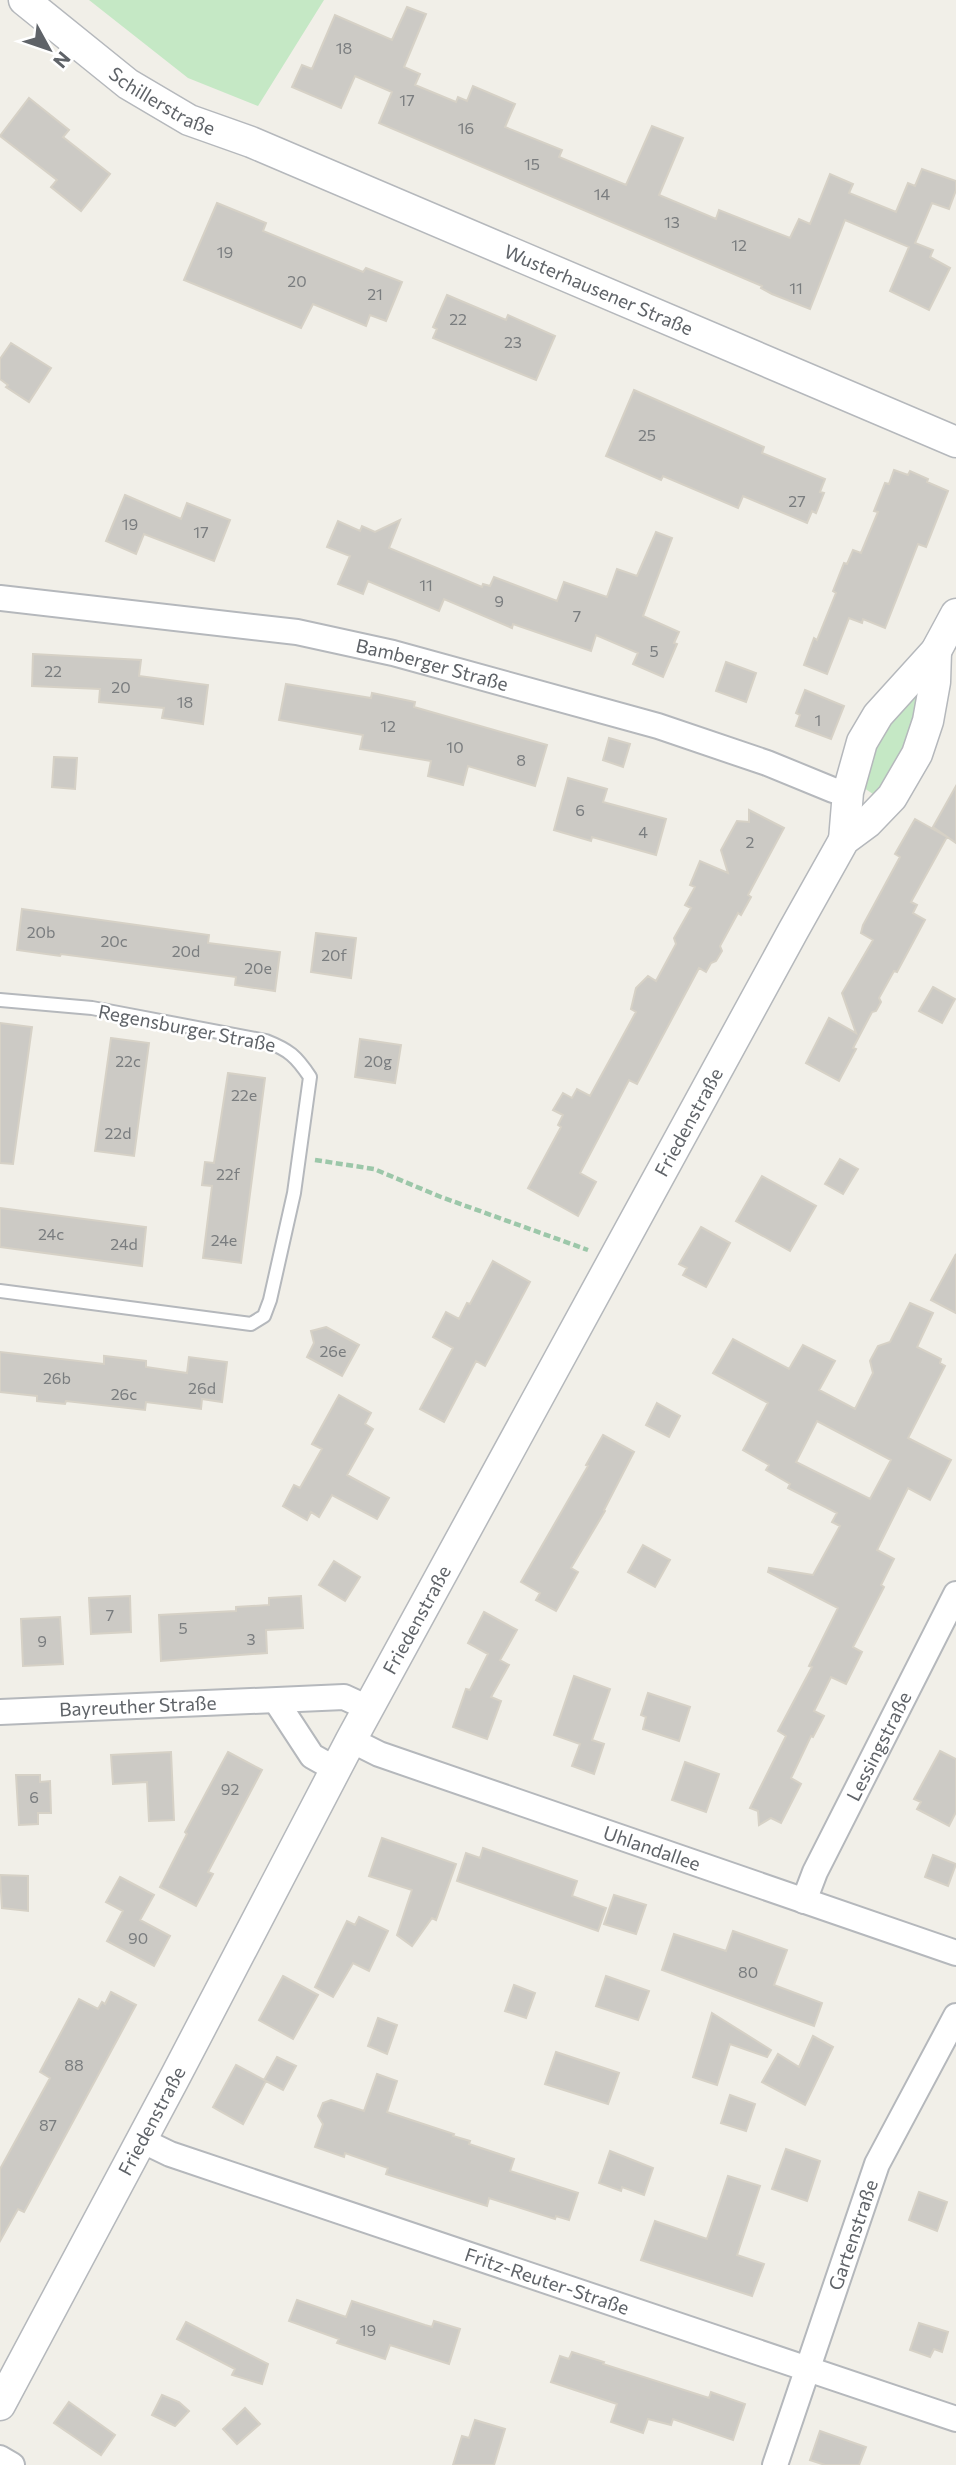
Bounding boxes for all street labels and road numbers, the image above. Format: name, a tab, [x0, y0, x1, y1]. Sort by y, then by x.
street label: Schillerstraße	[105, 61, 218, 139]
street label: Wusterhausener Straße	[501, 239, 697, 340]
street label: Bamberger Straße	[354, 633, 511, 695]
street label: Regensburger Straße	[96, 999, 278, 1056]
street label: Friedenstraße	[649, 1064, 727, 1180]
street label: Friedenstraße	[377, 1561, 455, 1678]
street label: Lessingstraße	[841, 1688, 916, 1805]
street label: Bayreuther Straße	[59, 1691, 217, 1720]
street label: Uhlandallee	[601, 1820, 704, 1875]
street label: Friedenstraße	[113, 2062, 190, 2179]
street label: Gartenstraße	[823, 2176, 882, 2293]
street label: Fritz-Reuter-Straße	[462, 2242, 632, 2319]

